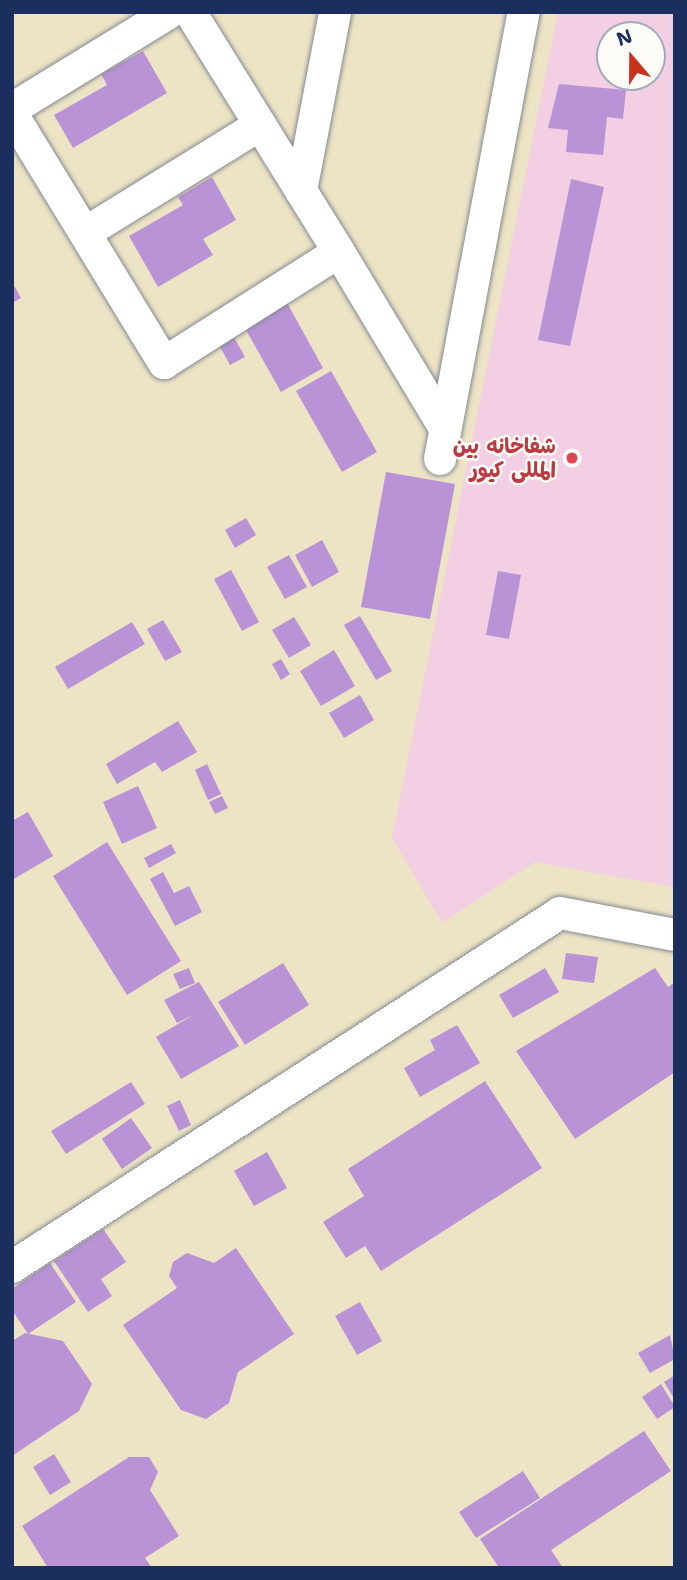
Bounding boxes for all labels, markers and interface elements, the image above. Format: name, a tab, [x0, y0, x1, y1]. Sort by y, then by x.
north arrow	[596, 21, 666, 91]
text: N	[613, 23, 636, 52]
place label: شفاخانه بین المللی کیور	[453, 433, 556, 483]
marker: شفاخانه بین المللی کیور	[562, 448, 582, 468]

